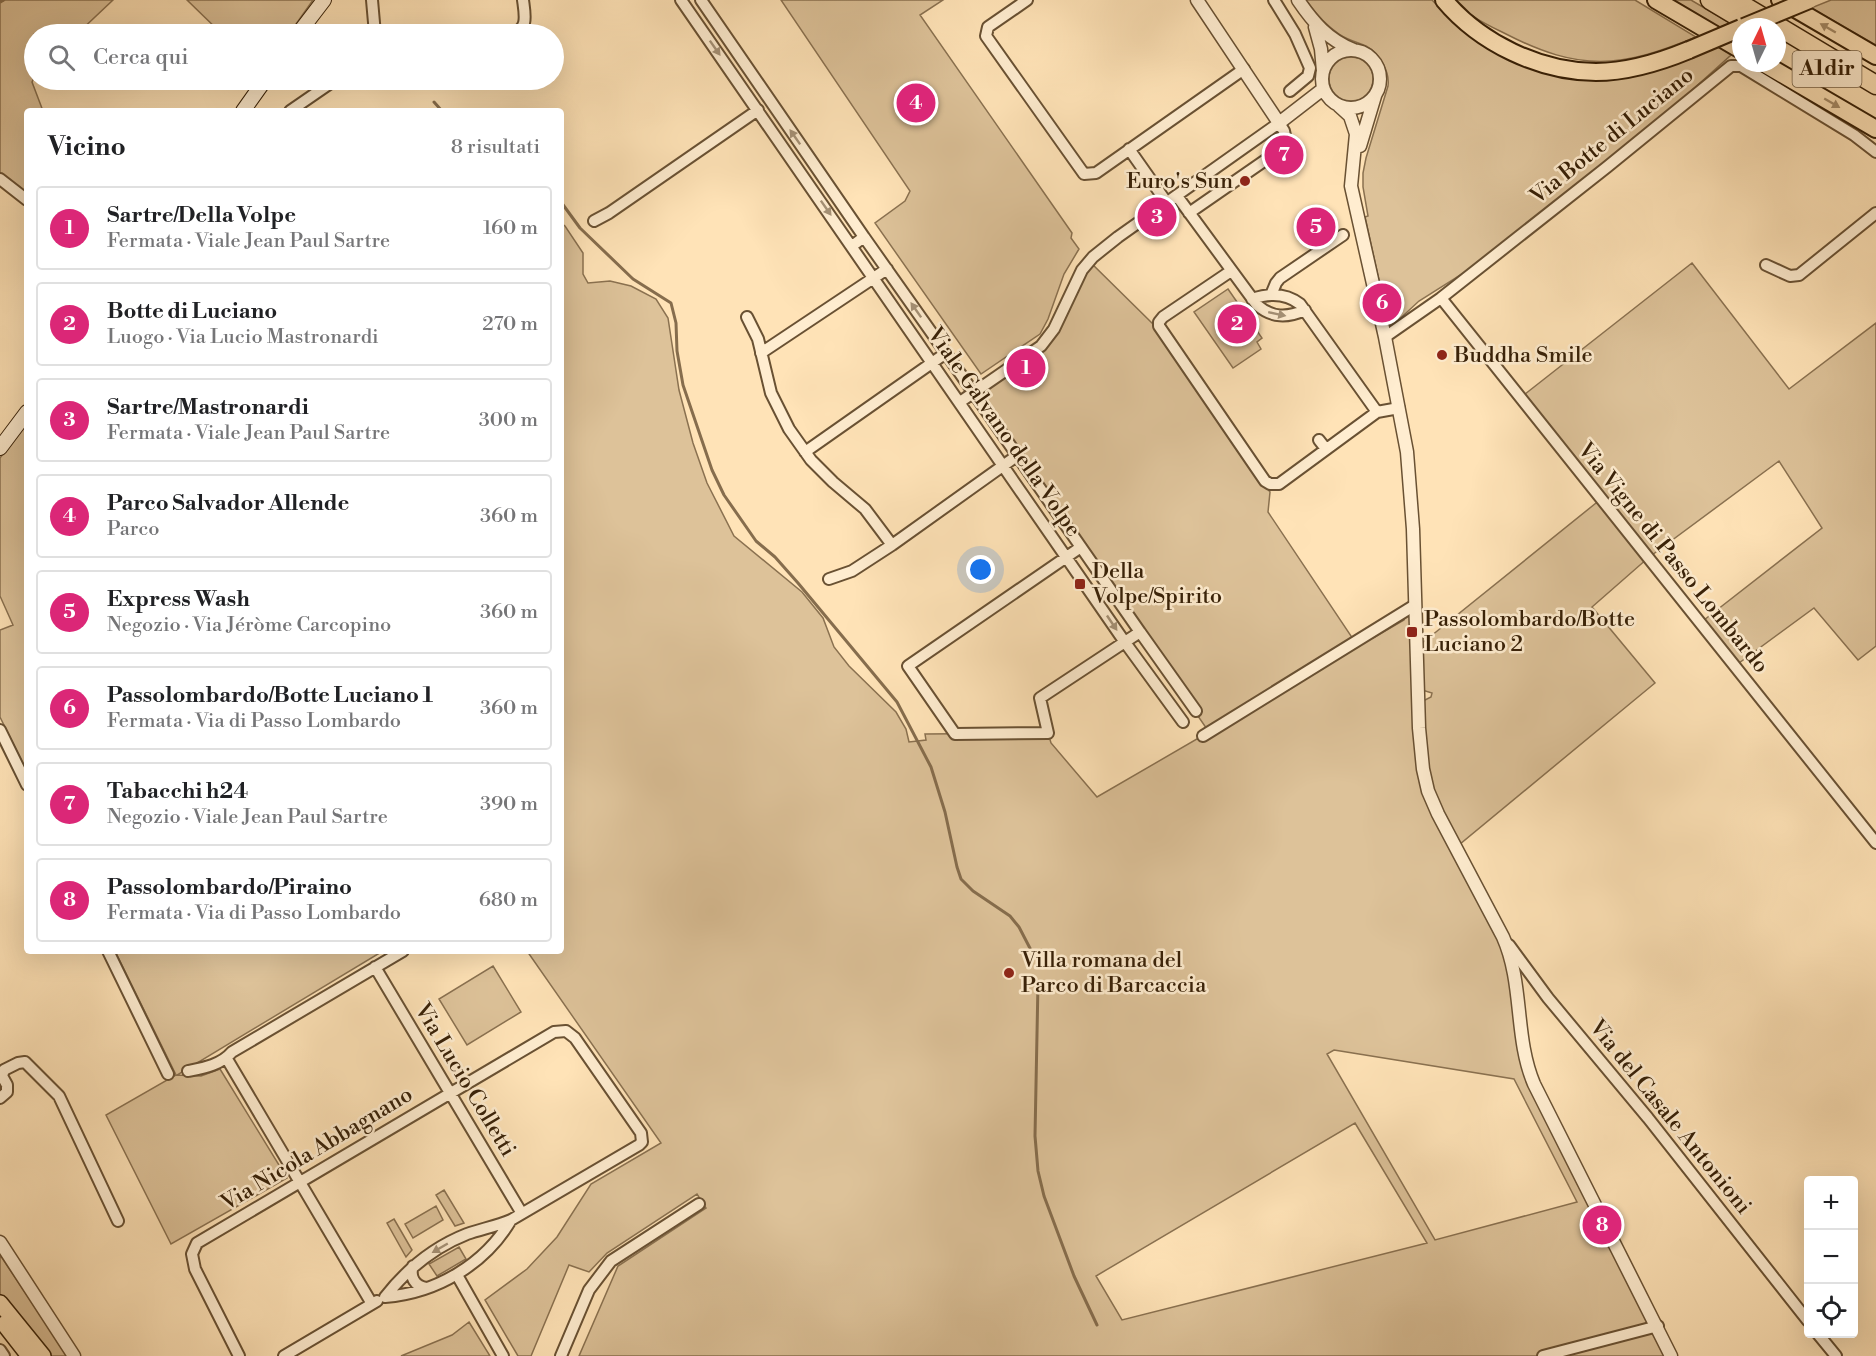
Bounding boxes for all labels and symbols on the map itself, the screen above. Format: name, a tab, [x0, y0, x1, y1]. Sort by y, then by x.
north arrow	[1732, 18, 1786, 72]
one-way arrow	[1819, 23, 1836, 33]
one-way arrow	[709, 40, 720, 56]
road number: A1dir	[1792, 51, 1862, 87]
street label: Via Botte di Luciano	[1524, 62, 1699, 211]
pin: 4	[896, 80, 936, 126]
one-way arrow	[1824, 98, 1840, 109]
one-way arrow	[789, 129, 801, 145]
pin: 7	[1264, 132, 1304, 178]
place label: Euro's Sun	[1126, 168, 1233, 195]
marker: Euro's Sun	[1238, 174, 1252, 188]
pin: 3	[1138, 194, 1176, 240]
one-way arrow	[820, 200, 832, 216]
pin: 5	[1296, 204, 1336, 250]
pin: 6	[1362, 280, 1402, 326]
pin: 2	[1218, 302, 1256, 346]
one-way arrow	[910, 303, 922, 319]
one-way arrow	[1267, 310, 1286, 319]
street label: Viale Galvano della Volpe	[921, 321, 1087, 542]
place label: Buddha Smile	[1453, 342, 1593, 369]
pin: 1	[1006, 346, 1046, 391]
marker: Buddha Smile	[1435, 348, 1449, 362]
street label: Via Vigne di Passo Lombardo	[1571, 436, 1774, 679]
your location	[966, 555, 995, 584]
place label: Della Volpe/Spirito	[1091, 558, 1222, 610]
marker: Della Volpe/Spirito	[1073, 577, 1087, 591]
place label: Passolombardo/Botte Luciano 2	[1424, 606, 1635, 658]
one-way arrow	[1106, 615, 1117, 631]
marker: Passolombardo/Botte Luciano 2	[1405, 625, 1419, 639]
place label: Villa romana del Parco di Barcaccia	[1020, 947, 1207, 999]
marker: Villa romana del Parco di Barcaccia	[1002, 966, 1016, 980]
street label: Via Lucio Colletti	[408, 998, 521, 1162]
street label: Via del Casale Antonioni	[1583, 1014, 1757, 1220]
street label: Via Nicola Abbagnano	[215, 1081, 418, 1217]
pin: 8	[1582, 1202, 1622, 1248]
one-way arrow	[432, 1243, 448, 1254]

